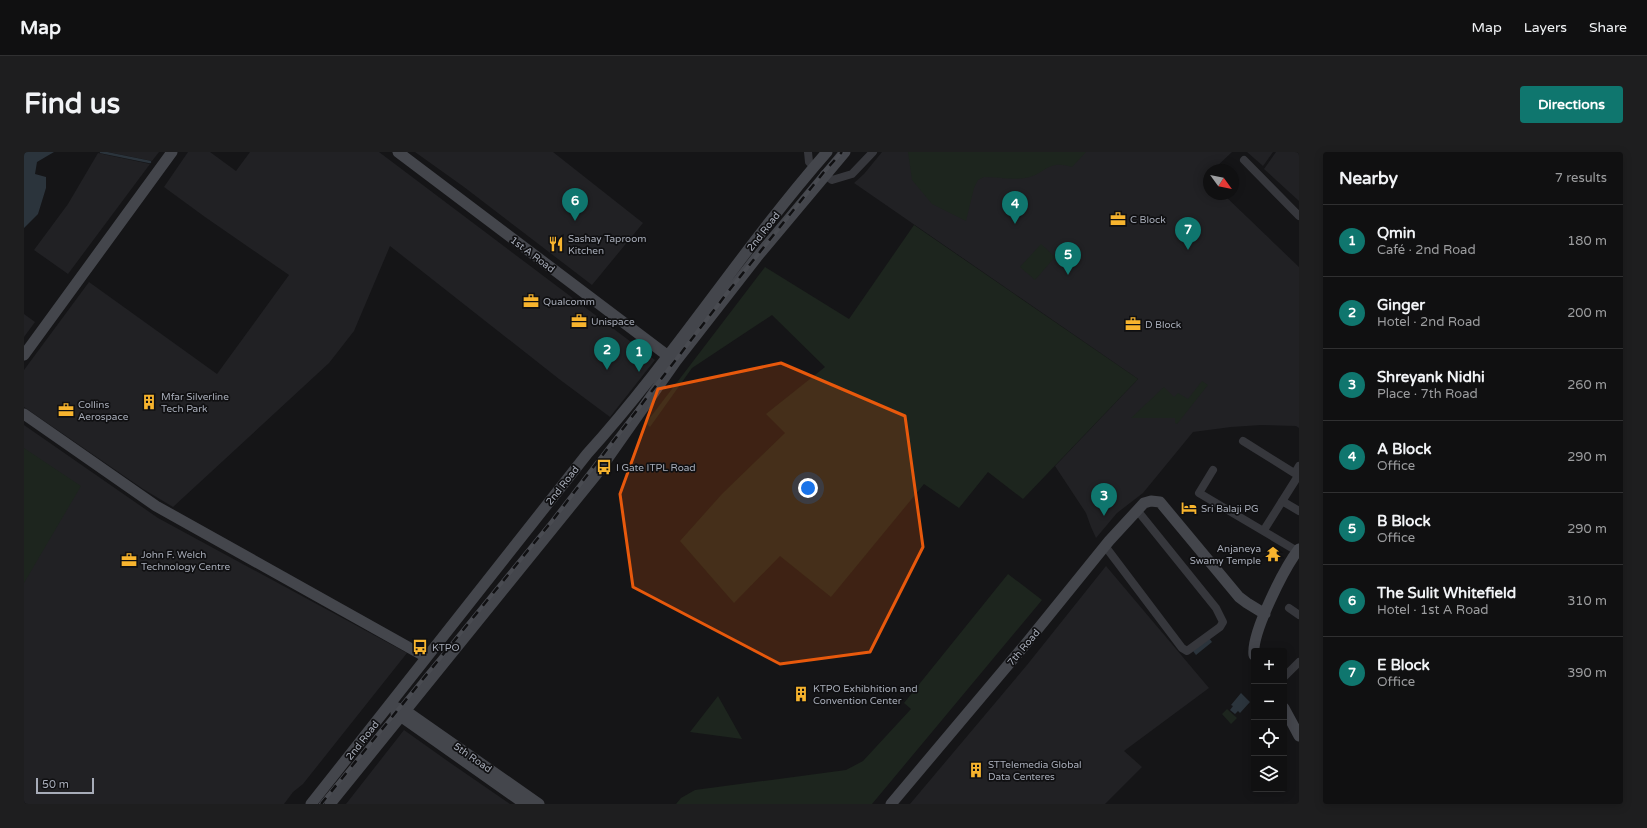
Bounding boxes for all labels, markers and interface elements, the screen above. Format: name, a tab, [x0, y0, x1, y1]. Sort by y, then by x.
text: Map	[20, 17, 61, 39]
text: Map	[1472, 19, 1502, 36]
text: Layers	[1524, 19, 1567, 36]
text: Share	[1589, 19, 1627, 36]
button: Directions	[1520, 86, 1623, 123]
text: Find us	[24, 87, 120, 121]
north arrow	[1203, 164, 1239, 200]
text: Nearby	[1339, 168, 1398, 189]
text: 7 results	[1555, 170, 1607, 186]
pin: 6	[562, 188, 588, 221]
pin: 4	[1002, 191, 1028, 224]
street label: 2nd Road	[745, 210, 783, 254]
office icon: C Block	[1109, 210, 1127, 228]
place label: C Block	[1130, 214, 1166, 226]
pin: 7	[1175, 217, 1201, 250]
text: Qmin	[1377, 224, 1416, 242]
place label: Sashay Taproom Kitchen	[568, 233, 646, 257]
text: 1	[1348, 233, 1356, 249]
text: 180 m	[1567, 233, 1607, 249]
street label: 1st A Road	[508, 234, 557, 275]
restaurant icon: Sashay Taproom Kitchen	[547, 235, 565, 253]
pin: 5	[1055, 242, 1081, 275]
text: Café · 2nd Road	[1377, 242, 1476, 258]
office icon: Qualcomm	[522, 292, 540, 310]
place label: Qualcomm	[543, 296, 595, 308]
text: Ginger	[1377, 296, 1425, 314]
text: 2	[1348, 305, 1356, 321]
text: 200 m	[1567, 305, 1607, 321]
office icon: Unispace	[570, 312, 588, 330]
text: Hotel · 2nd Road	[1377, 314, 1480, 330]
office icon: D Block	[1124, 315, 1142, 333]
place label: Unispace	[591, 316, 635, 328]
place label: D Block	[1145, 319, 1182, 331]
pin: 2	[594, 337, 620, 370]
pin: 1	[626, 339, 652, 372]
text: Shreyank Nidhi	[1377, 368, 1485, 386]
text: 3	[1348, 377, 1356, 393]
text: 260 m	[1567, 377, 1607, 393]
text: Place · 7th Road	[1377, 386, 1478, 402]
place label: Mfar Silverline Tech Park	[161, 391, 229, 415]
building icon: Mfar Silverline Tech Park	[140, 393, 158, 411]
place label: Collins Aerospace	[78, 399, 129, 423]
office icon: Collins Aerospace	[57, 401, 75, 419]
text: A Block	[1377, 440, 1431, 458]
text: 4	[1348, 449, 1356, 465]
text: 290 m	[1567, 449, 1607, 465]
bus stop icon: I Gate ITPL Road	[595, 458, 613, 476]
text: Office	[1377, 458, 1415, 474]
place label: I Gate ITPL Road	[616, 462, 696, 474]
street label: 2nd Road	[544, 464, 582, 508]
your location	[798, 478, 818, 498]
pin: 3	[1091, 483, 1117, 516]
hotel icon: Sri Balaji PG	[1180, 499, 1198, 517]
place label: Sri Balaji PG	[1201, 503, 1259, 515]
text: B Block	[1377, 512, 1431, 530]
text: 5	[1348, 521, 1356, 537]
text: 290 m	[1567, 521, 1607, 537]
text: Office	[1377, 530, 1415, 546]
place label: Anjaneya Swamy Temple	[1190, 543, 1261, 567]
temple icon: Anjaneya Swamy Temple	[1264, 545, 1282, 563]
place label: John F. Welch Technology Centre	[141, 549, 230, 573]
office icon: John F. Welch Technology Centre	[120, 551, 138, 569]
text: The Sulit Whitefield	[1377, 584, 1516, 602]
text: 6	[1348, 593, 1356, 609]
text: 310 m	[1567, 593, 1607, 609]
text: Hotel · 1st A Road	[1377, 602, 1489, 618]
street label: 7th Road	[1005, 627, 1042, 668]
bus stop icon: KTPO	[411, 638, 429, 656]
place label: KTPO	[432, 642, 460, 654]
map controls	[1251, 648, 1287, 792]
button: +	[1251, 648, 1287, 684]
text: E Block	[1377, 656, 1430, 674]
text: 7	[1348, 665, 1356, 681]
text: 390 m	[1567, 665, 1607, 681]
text: Office	[1377, 674, 1415, 690]
place label: KTPO Exhibhition and Convention Center	[813, 683, 918, 707]
button: −	[1251, 684, 1287, 720]
building icon: KTPO Exhibhition and Convention Center	[792, 685, 810, 703]
street label: 2nd Road	[344, 719, 382, 763]
button: locate	[1251, 720, 1287, 756]
street label: 5th Road	[451, 740, 494, 775]
button: layers	[1251, 756, 1287, 792]
place label: STTelemedia Global Data Centeres	[988, 759, 1082, 783]
building icon: STTelemedia Global Data Centeres	[967, 761, 985, 779]
scale bar	[36, 776, 94, 795]
text: 50 m	[42, 778, 69, 791]

